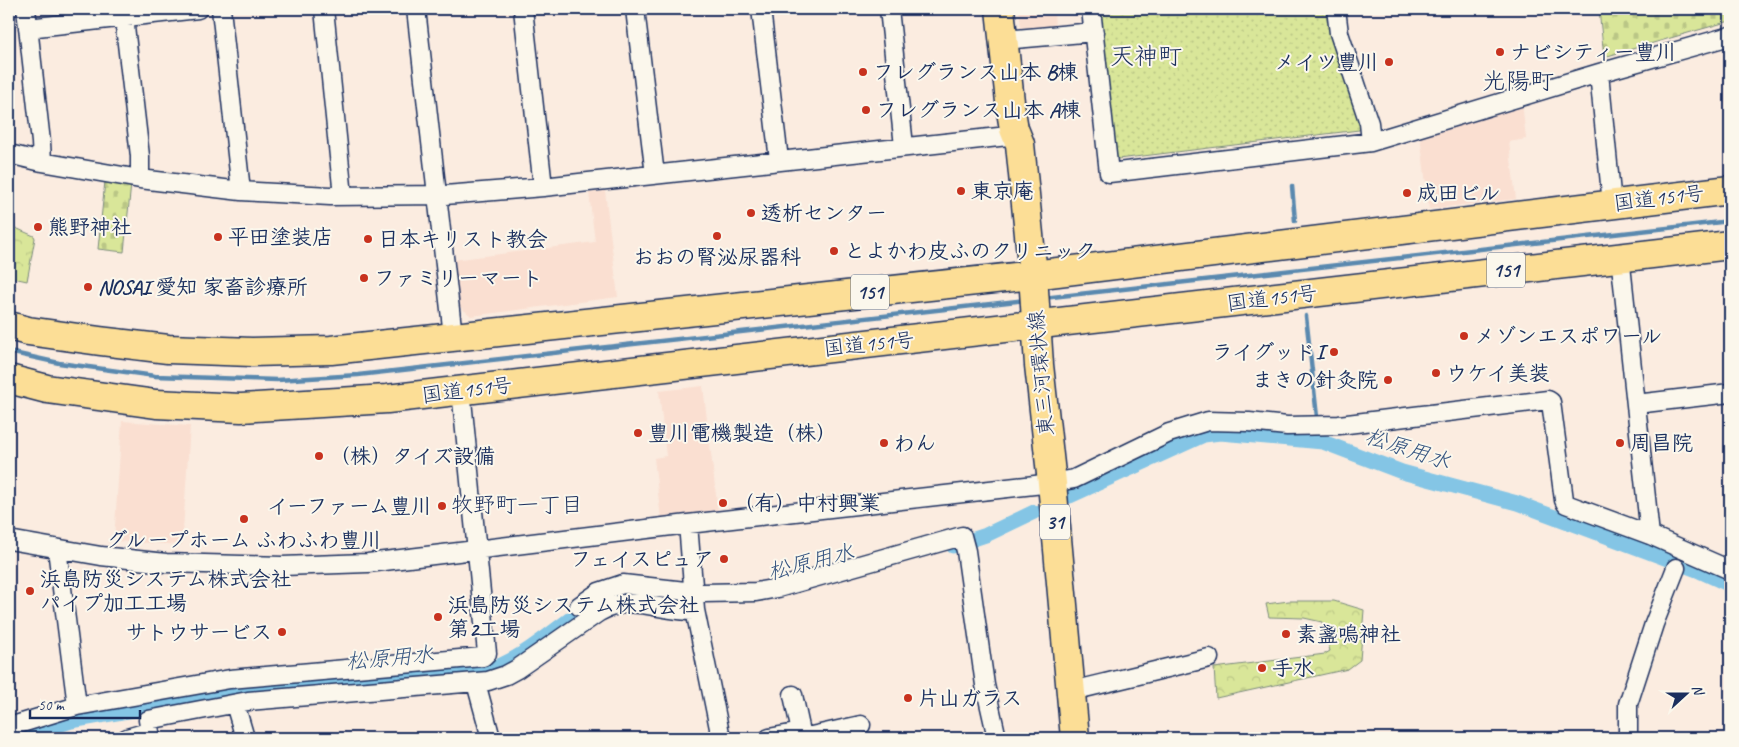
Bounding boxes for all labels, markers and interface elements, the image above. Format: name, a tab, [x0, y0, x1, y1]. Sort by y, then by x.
place label: ナビシティー豊川	[1510, 39, 1677, 65]
district label: 天神町	[1110, 41, 1182, 71]
marker: ナビシティー豊川	[1494, 46, 1506, 58]
place label: メイツ豊川	[1274, 49, 1379, 75]
marker: メイツ豊川	[1383, 56, 1395, 68]
place label: フレグランス山本 B棟	[873, 59, 1078, 85]
marker: フレグランス山本 B棟	[857, 66, 869, 78]
district label: 光陽町	[1482, 66, 1554, 96]
place label: フレグランス山本 A棟	[876, 97, 1081, 123]
marker: フレグランス山本 A棟	[860, 104, 872, 116]
place label: 東京庵	[971, 178, 1034, 204]
place label: 成田ビル	[1417, 180, 1501, 206]
street label: 国道151号	[1612, 180, 1706, 216]
marker: 東京庵	[955, 185, 967, 197]
marker: 成田ビル	[1401, 187, 1413, 199]
place label: 透析センター	[761, 200, 887, 226]
marker: 透析センター	[745, 207, 757, 219]
place label: 熊野神社	[48, 214, 132, 240]
marker: 熊野神社	[32, 221, 44, 233]
place label: 平田塗装店	[228, 224, 333, 250]
place label: 日本キリスト教会	[378, 226, 548, 252]
marker: おおの腎泌尿器科	[711, 230, 723, 242]
marker: 平田塗装店	[212, 231, 224, 243]
marker: 日本キリスト教会	[362, 233, 374, 245]
place label: とよかわ皮ふのクリニック	[844, 238, 1096, 264]
place label: おおの腎泌尿器科	[633, 244, 801, 270]
marker: とよかわ皮ふのクリニック	[828, 245, 840, 257]
road number: 151	[1487, 252, 1525, 288]
place label: ファミリーマート	[374, 265, 543, 291]
marker: ファミリーマート	[358, 272, 370, 284]
place label: NOSAI 愛知 家畜診療所	[98, 274, 308, 300]
road number: 151	[851, 274, 889, 310]
street label: 国道151号	[1225, 280, 1319, 316]
marker: NOSAI 愛知 家畜診療所	[82, 281, 94, 293]
street label: 東三河環状線	[1023, 309, 1059, 437]
place label: メゾンエスポワール	[1474, 323, 1662, 349]
street label: 国道151号	[822, 326, 916, 362]
marker: メゾンエスポワール	[1458, 330, 1470, 342]
place label: ライグッドI	[1212, 339, 1328, 365]
marker: ライグッドI	[1328, 346, 1340, 358]
place label: ウケイ美装	[1446, 360, 1550, 386]
place label: まきの針灸院	[1252, 367, 1378, 393]
marker: ウケイ美装	[1430, 367, 1442, 379]
street label: 国道151号	[420, 372, 514, 408]
marker: まきの針灸院	[1382, 374, 1394, 386]
place label: 豊川電機製造（株）	[648, 420, 837, 446]
water label: 松原用水	[1362, 422, 1454, 476]
marker: 豊川電機製造（株）	[632, 427, 644, 439]
place label: わん	[894, 430, 936, 456]
place label: 周昌院	[1630, 430, 1693, 456]
marker: わん	[878, 437, 890, 449]
marker: 周昌院	[1614, 437, 1626, 449]
place label: （株）タイズ設備	[329, 443, 495, 469]
marker: （株）タイズ設備	[313, 450, 325, 462]
place label: （有）中村興業	[733, 490, 880, 516]
district label: 牧野町一丁目	[451, 491, 583, 519]
place label: イーファーム豊川	[267, 493, 432, 519]
marker: （有）中村興業	[717, 497, 729, 509]
marker: イーファーム豊川	[436, 500, 448, 512]
road number: 31	[1040, 504, 1070, 540]
marker: グループホーム ふわふわ豊川	[238, 513, 250, 525]
place label: グループホーム ふわふわ豊川	[106, 527, 382, 553]
water label: 松原用水	[765, 538, 857, 586]
place label: フェイスピュア	[570, 546, 714, 572]
marker: フェイスピュア	[718, 553, 730, 565]
place label: 浜島防災システム株式会社 パイプ加工工場	[40, 566, 292, 616]
marker: 浜島防災システム株式会社 パイプ加工工場	[24, 585, 36, 597]
place label: 浜島防災システム株式会社 第2工場	[448, 592, 700, 642]
marker: 浜島防災システム株式会社 第2工場	[432, 611, 444, 623]
place label: サトウサービス	[125, 619, 272, 645]
place label: 素盞嗚神社	[1296, 621, 1401, 647]
marker: サトウサービス	[276, 626, 288, 638]
marker: 素盞嗚神社	[1280, 628, 1292, 640]
water label: 松原用水	[345, 640, 435, 676]
place label: 手水	[1272, 655, 1314, 681]
marker: 手水	[1256, 662, 1268, 674]
north arrow	[1662, 670, 1712, 720]
text: N	[1688, 682, 1708, 699]
place label: 片山ガラス	[918, 685, 1022, 711]
scale bar	[30, 687, 140, 719]
marker: 片山ガラス	[902, 692, 914, 704]
text: 50 m	[38, 696, 65, 715]

